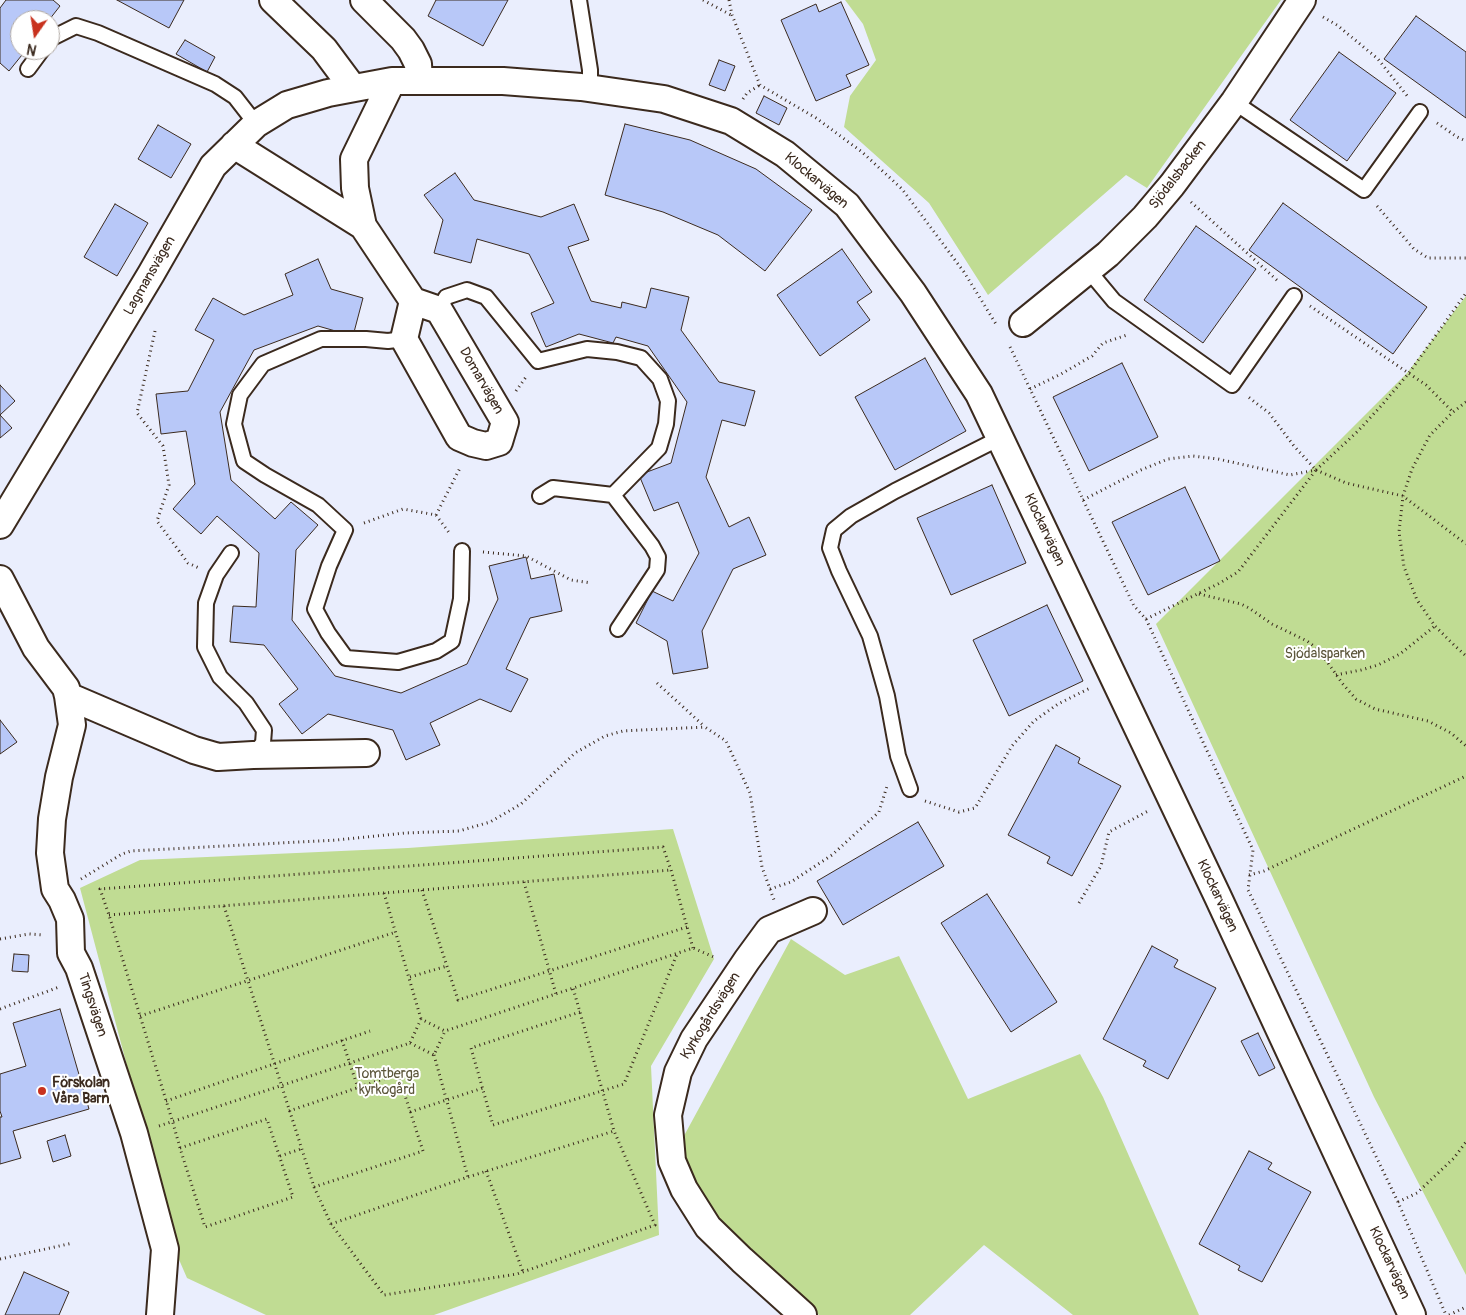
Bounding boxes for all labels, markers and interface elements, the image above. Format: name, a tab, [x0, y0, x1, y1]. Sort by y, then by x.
north arrow	[10, 10, 60, 60]
text: N	[25, 40, 38, 58]
street label: Sjödalsbacken	[1146, 137, 1210, 213]
street label: Klockarvägen	[781, 149, 851, 213]
street label: Lagmansvägen	[121, 234, 179, 318]
street label: Domarvägen	[455, 345, 507, 417]
street label: Klockarvägen	[1020, 491, 1068, 569]
park label: Sjödalsparken	[1285, 646, 1365, 662]
street label: Klockarvägen	[1193, 857, 1241, 935]
street label: Kyrkogårdsvägen	[678, 969, 744, 1063]
street label: Tingsvägen	[74, 971, 110, 1039]
park label: Tomtberga kyrkogård	[355, 1066, 419, 1098]
place label: Förskolan Våra Barn	[52, 1075, 110, 1108]
marker: Förskolan Våra Barn	[36, 1085, 48, 1097]
street label: Klockarvägen	[1365, 1224, 1413, 1302]

